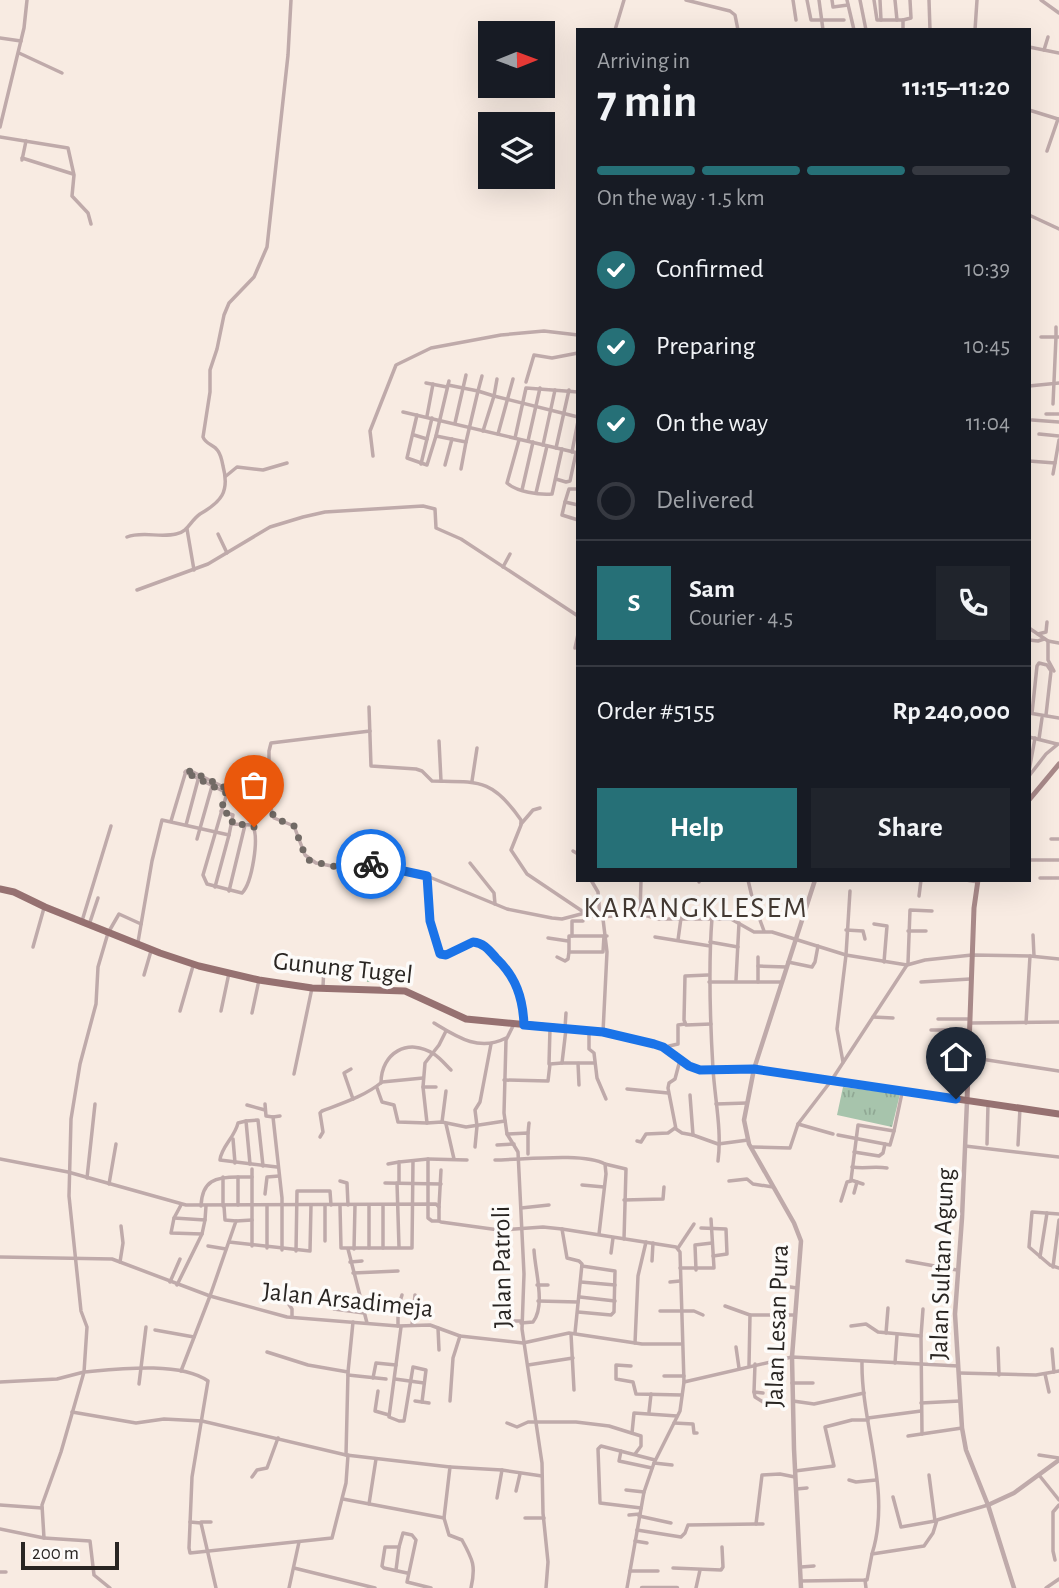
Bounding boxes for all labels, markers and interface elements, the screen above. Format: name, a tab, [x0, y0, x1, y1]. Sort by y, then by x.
north arrow	[478, 21, 555, 98]
map controls	[478, 21, 555, 189]
text: Arriving in	[597, 50, 690, 73]
text: 11:15–11:20	[902, 74, 1010, 100]
text: 7 min	[597, 79, 697, 125]
button: layers	[478, 112, 555, 189]
text: On the way · 1.5 km	[597, 187, 765, 210]
icon: check	[597, 251, 635, 289]
text: Confirmed	[656, 256, 764, 282]
text: 10:39	[964, 258, 1010, 281]
icon: check	[597, 328, 635, 366]
text: Preparing	[656, 333, 755, 359]
text: 10:45	[964, 335, 1010, 358]
icon: check	[597, 405, 635, 443]
text: On the way	[656, 410, 768, 436]
text: 11:04	[966, 412, 1010, 435]
text: Delivered	[656, 487, 754, 513]
button: phone	[936, 566, 1010, 640]
text: Sam	[689, 576, 735, 602]
text: S	[628, 590, 640, 616]
text: Courier · 4.5	[689, 607, 793, 630]
text: Order #5155	[597, 698, 715, 724]
text: Rp 240,000	[892, 698, 1010, 724]
pin	[224, 755, 284, 827]
icon: bag	[235, 766, 273, 804]
button: Help	[597, 788, 797, 868]
button: Share	[811, 788, 1010, 868]
courier	[336, 829, 406, 899]
icon: bike	[352, 845, 390, 883]
district label: KARANGKLESEM	[583, 893, 809, 923]
street label: Gunung Tugel	[272, 948, 414, 988]
pin	[926, 1027, 986, 1099]
icon: home	[937, 1038, 975, 1076]
street label: Jalan Sultan Agung	[926, 1167, 958, 1360]
street label: Jalan Patroli	[488, 1206, 516, 1328]
street label: Jalan Lesan Pura	[761, 1244, 793, 1408]
street label: Jalan Arsadimeja	[261, 1278, 435, 1322]
scale bar	[21, 1539, 119, 1571]
text: 200 m	[32, 1544, 79, 1563]

